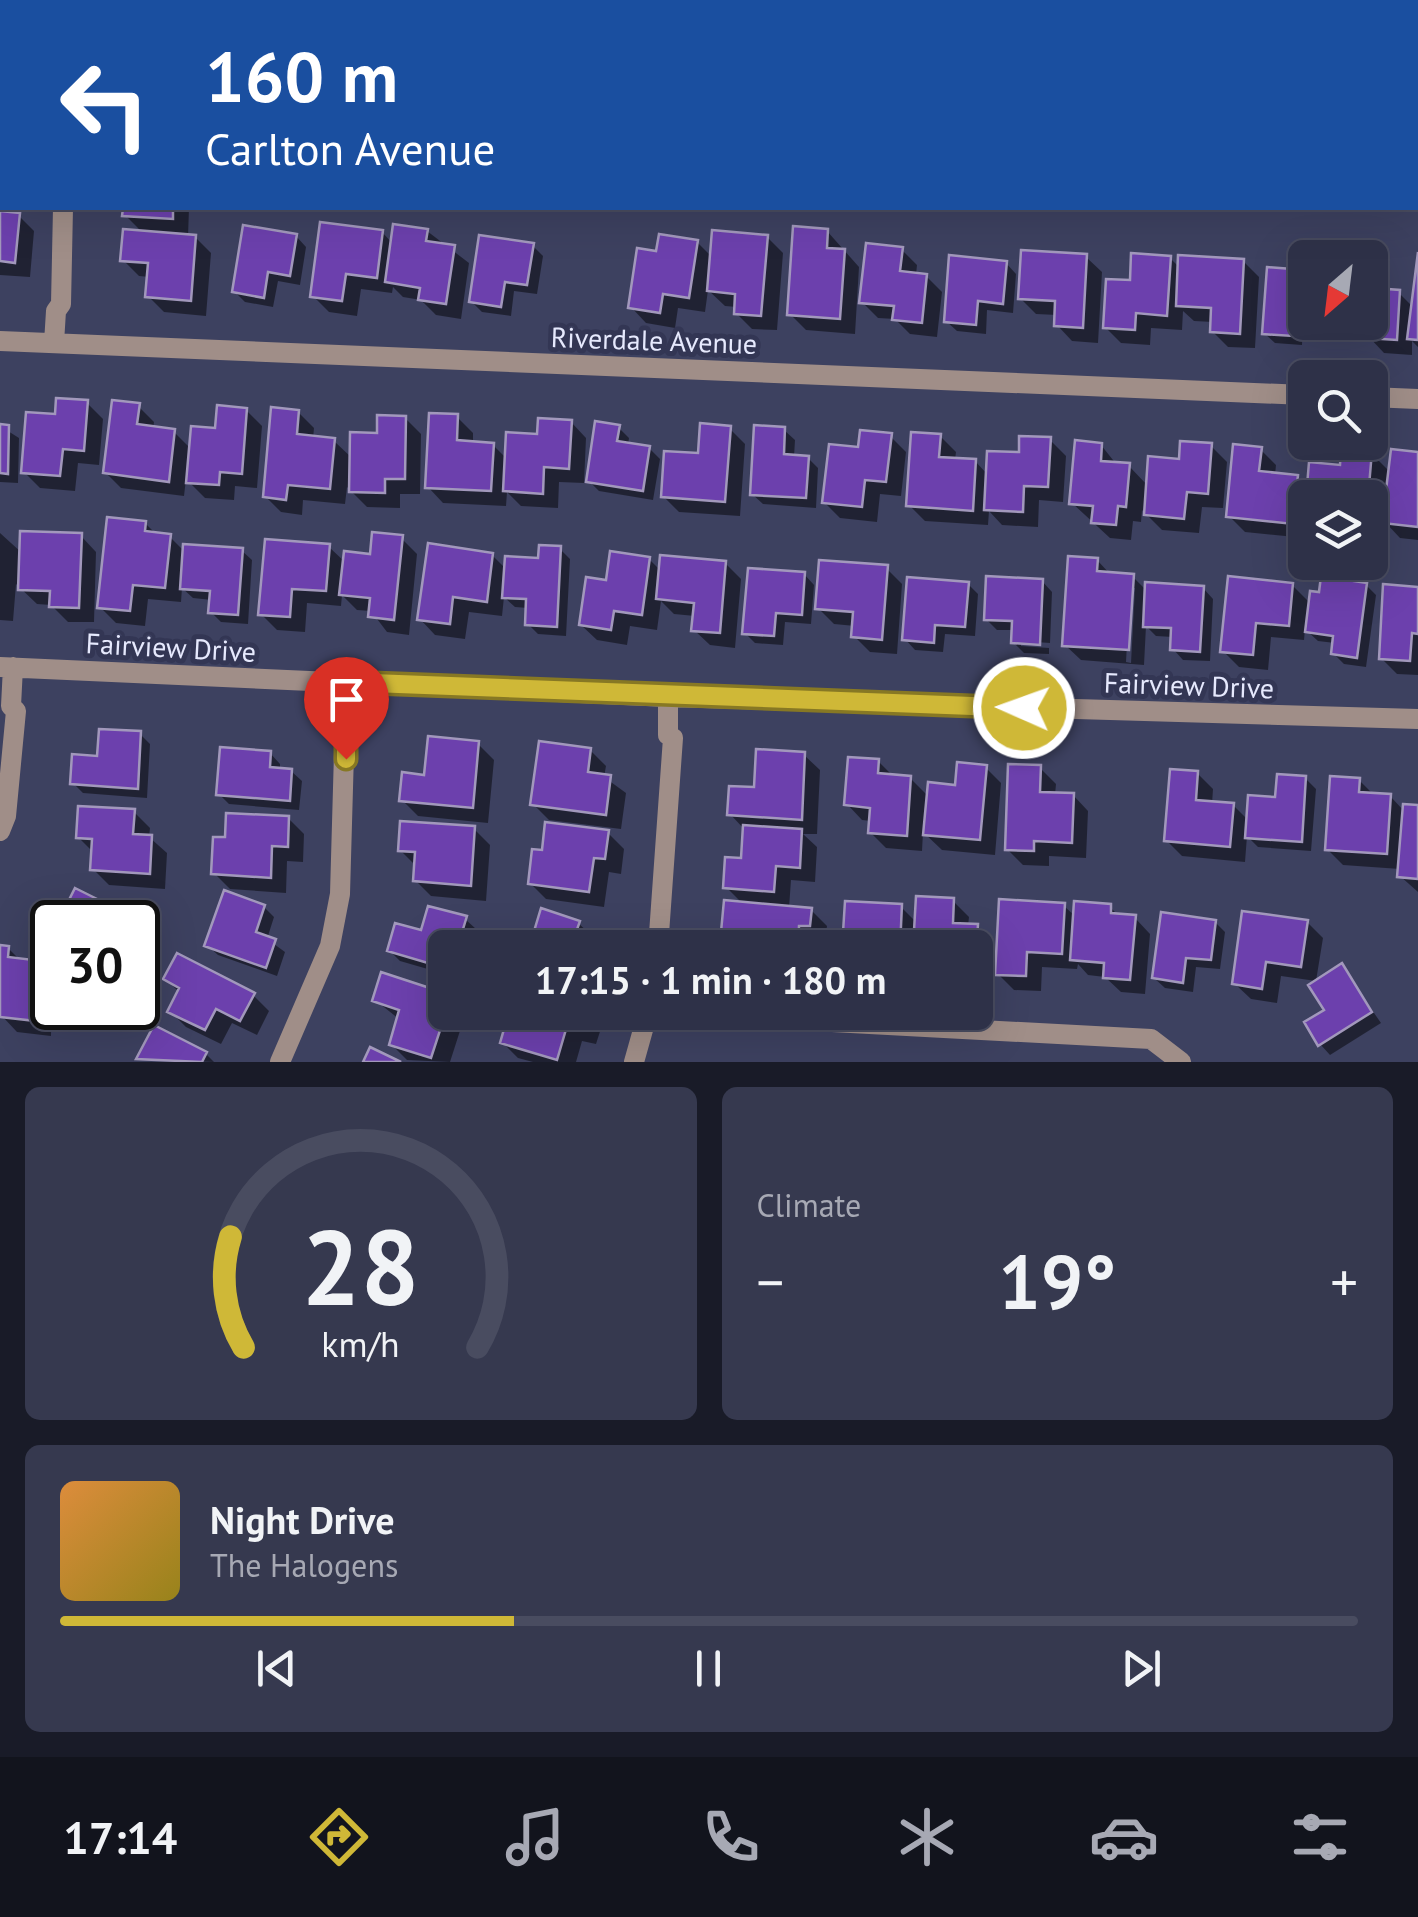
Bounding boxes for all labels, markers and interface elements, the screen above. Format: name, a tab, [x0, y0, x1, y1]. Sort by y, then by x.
text: 160 m	[205, 31, 398, 121]
icon: left	[40, 40, 170, 170]
text: Carlton Avenue	[205, 119, 495, 177]
north arrow	[1288, 240, 1388, 340]
map controls	[1288, 240, 1388, 580]
street label: Riverdale Avenue	[550, 318, 758, 362]
button: search	[1288, 360, 1388, 460]
button: layers	[1288, 480, 1388, 580]
street label: Fairview Drive	[85, 624, 257, 670]
position arrow	[972, 656, 1076, 760]
pin	[304, 657, 389, 760]
street label: Fairview Drive	[1103, 664, 1275, 706]
icon: arrive	[319, 672, 374, 727]
speed limit sign: 30	[30, 900, 160, 1030]
text: 17:15 · 1 min · 180 m	[535, 955, 886, 1004]
text: Climate	[757, 1184, 861, 1226]
text: 28	[302, 1199, 420, 1334]
text: 19°	[998, 1233, 1116, 1330]
text: −	[757, 1246, 784, 1317]
text: +	[1330, 1246, 1358, 1317]
text: km/h	[322, 1321, 400, 1367]
text: Night Drive	[210, 1495, 394, 1544]
text: The Halogens	[210, 1544, 398, 1586]
icon: previous	[249, 1641, 304, 1696]
icon: pause	[681, 1641, 736, 1696]
icon: next	[1114, 1641, 1169, 1696]
icon: directions	[304, 1802, 374, 1872]
icon: music	[500, 1802, 570, 1872]
icon: phone	[696, 1802, 766, 1872]
icon: climate	[892, 1802, 962, 1872]
icon: car	[1089, 1802, 1159, 1872]
icon: filters	[1285, 1802, 1355, 1872]
text: 17:14	[63, 1808, 177, 1866]

